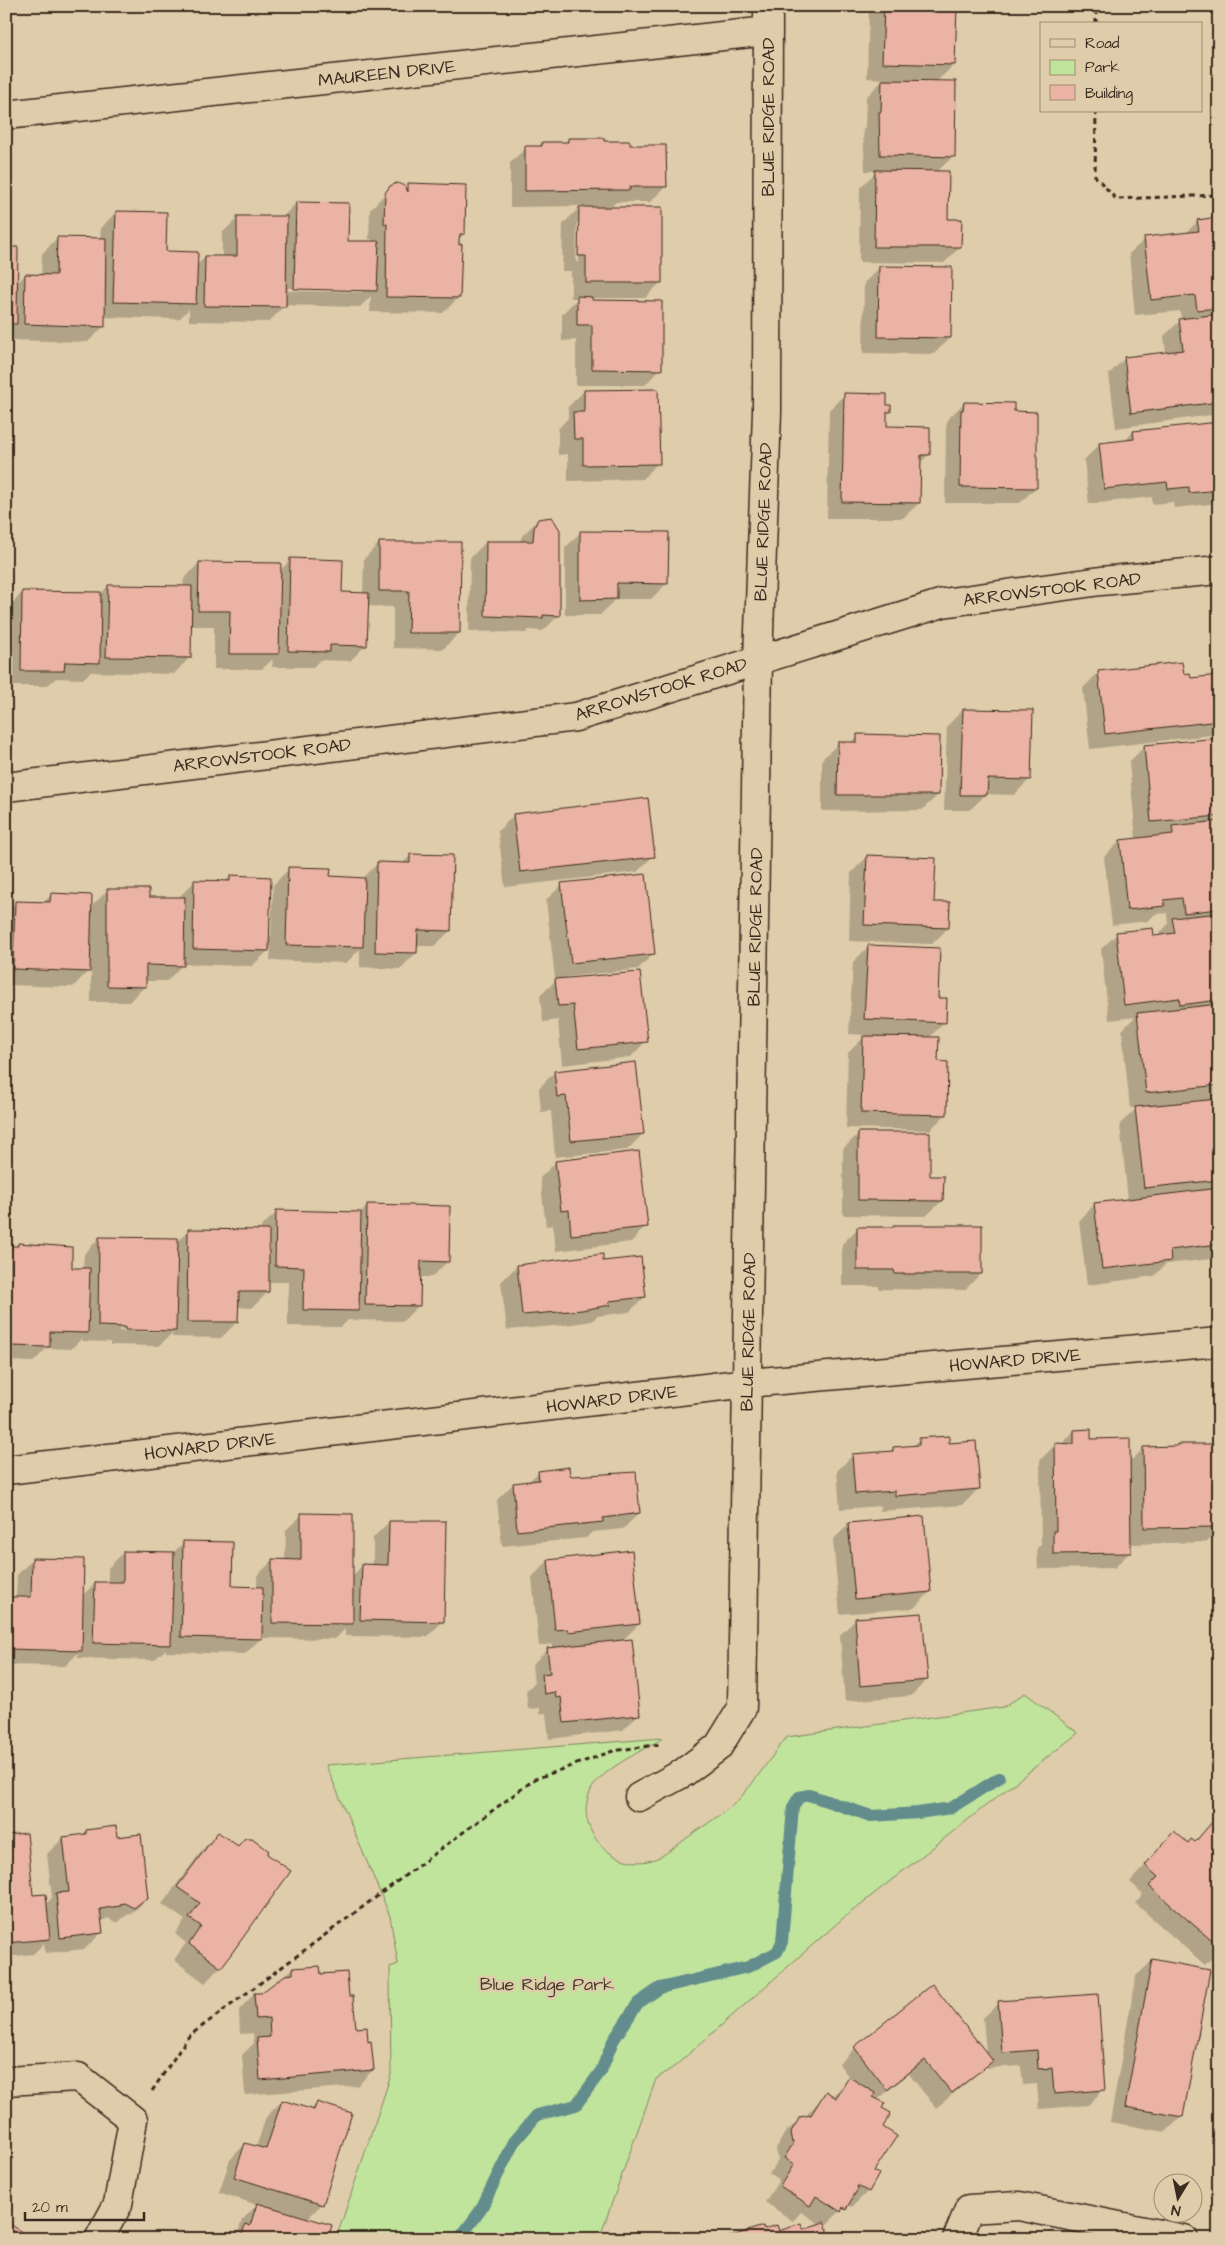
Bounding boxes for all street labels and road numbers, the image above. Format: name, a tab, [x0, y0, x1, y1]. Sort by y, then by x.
street label: BLUE RIDGE ROAD	[756, 37, 781, 196]
street label: MAUREEN DRIVE	[317, 54, 457, 93]
street label: BLUE RIDGE ROAD	[748, 442, 779, 602]
street label: ARROWSTOOK ROAD	[962, 566, 1143, 613]
street label: ARROWSTOOK ROAD	[572, 651, 751, 728]
street label: ARROWSTOOK ROAD	[172, 732, 353, 779]
street label: BLUE RIDGE ROAD	[742, 847, 769, 1007]
street label: BLUE RIDGE ROAD	[735, 1252, 762, 1412]
street label: HOWARD DRIVE	[948, 1342, 1082, 1379]
street label: HOWARD DRIVE	[545, 1379, 680, 1420]
street label: HOWARD DRIVE	[143, 1426, 278, 1467]

